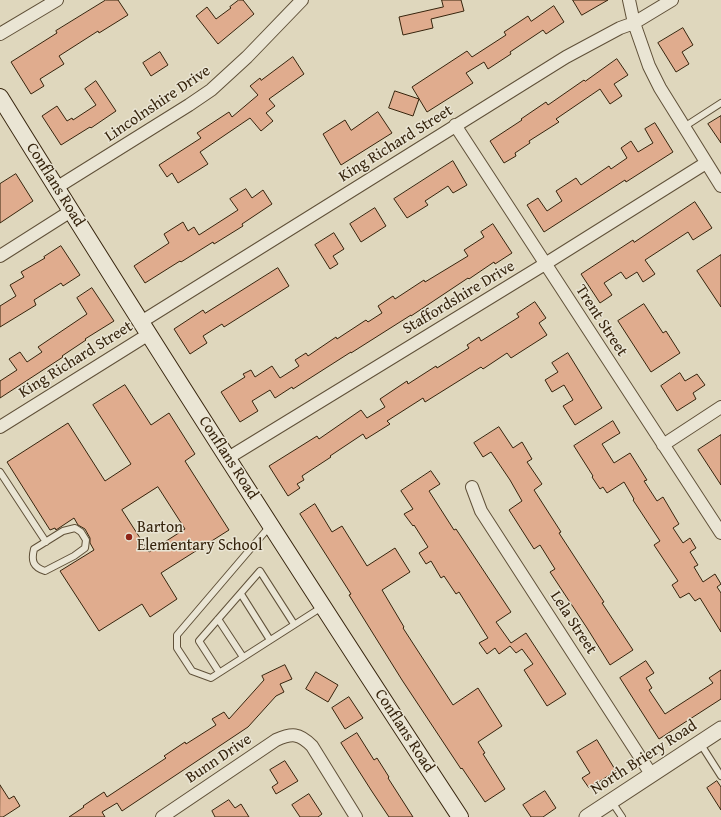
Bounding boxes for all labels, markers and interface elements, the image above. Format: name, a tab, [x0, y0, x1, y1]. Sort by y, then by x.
street label: Lincolnshire Drive	[102, 62, 214, 146]
street label: King Richard Street	[336, 101, 456, 187]
street label: Conflans Road	[22, 139, 88, 231]
street label: Staffordshire Drive	[399, 257, 519, 339]
street label: Trent Street	[571, 282, 631, 360]
street label: King Richard Street	[16, 317, 136, 403]
street label: Conflans Road	[194, 413, 262, 503]
place label: Barton Elementary School	[137, 518, 262, 556]
marker: Barton Elementary School	[124, 532, 134, 542]
street label: Lela Street	[546, 588, 600, 658]
street label: Conflans Road	[370, 686, 438, 776]
street label: North Briery Road	[587, 717, 701, 799]
street label: Bunn Drive	[182, 730, 256, 788]

